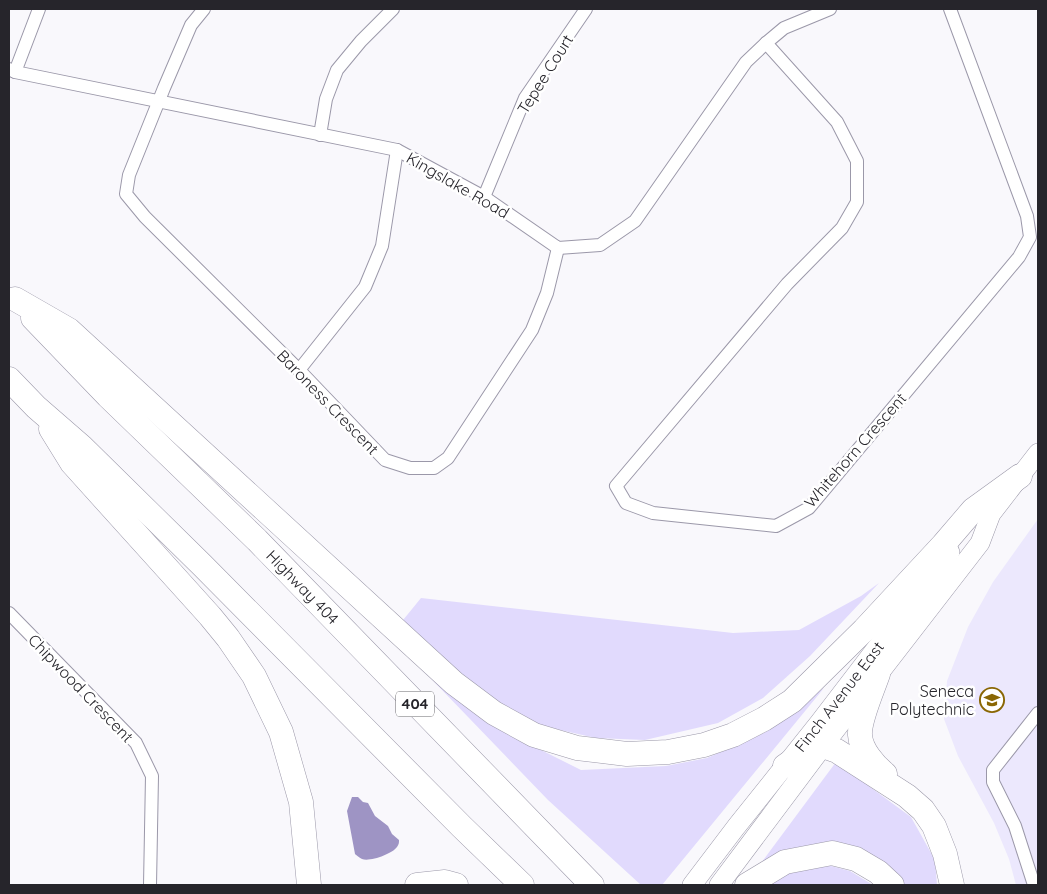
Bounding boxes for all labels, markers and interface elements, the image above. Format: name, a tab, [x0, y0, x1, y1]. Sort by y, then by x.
street label: Tepee Court	[513, 31, 577, 117]
street label: Kingslake Road	[403, 147, 513, 223]
street label: Baroness Crescent	[273, 345, 383, 459]
street label: Whitehorn Crescent	[800, 388, 910, 512]
street label: Highway 404	[262, 546, 343, 628]
street label: Chipwood Crescent	[24, 630, 138, 746]
street label: Finch Avenue East	[790, 637, 888, 756]
place label: Seneca Polytechnic	[890, 681, 974, 719]
school or university icon: Seneca Polytechnic	[979, 687, 1005, 713]
road number: 404	[396, 692, 434, 716]

